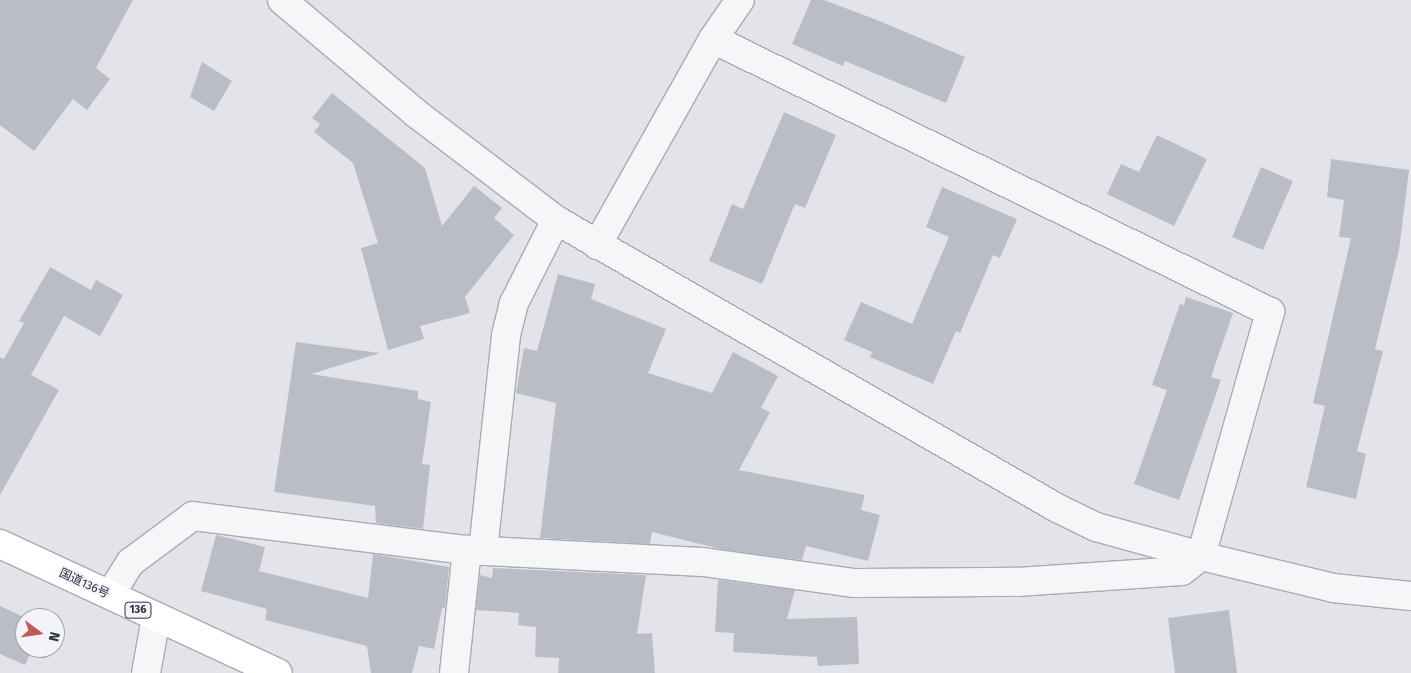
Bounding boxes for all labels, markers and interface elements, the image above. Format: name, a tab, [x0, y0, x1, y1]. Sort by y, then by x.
street label: 国道136号	[57, 566, 111, 602]
road number: 136	[124, 602, 152, 618]
north arrow	[15, 608, 65, 658]
text: N	[45, 630, 63, 643]

